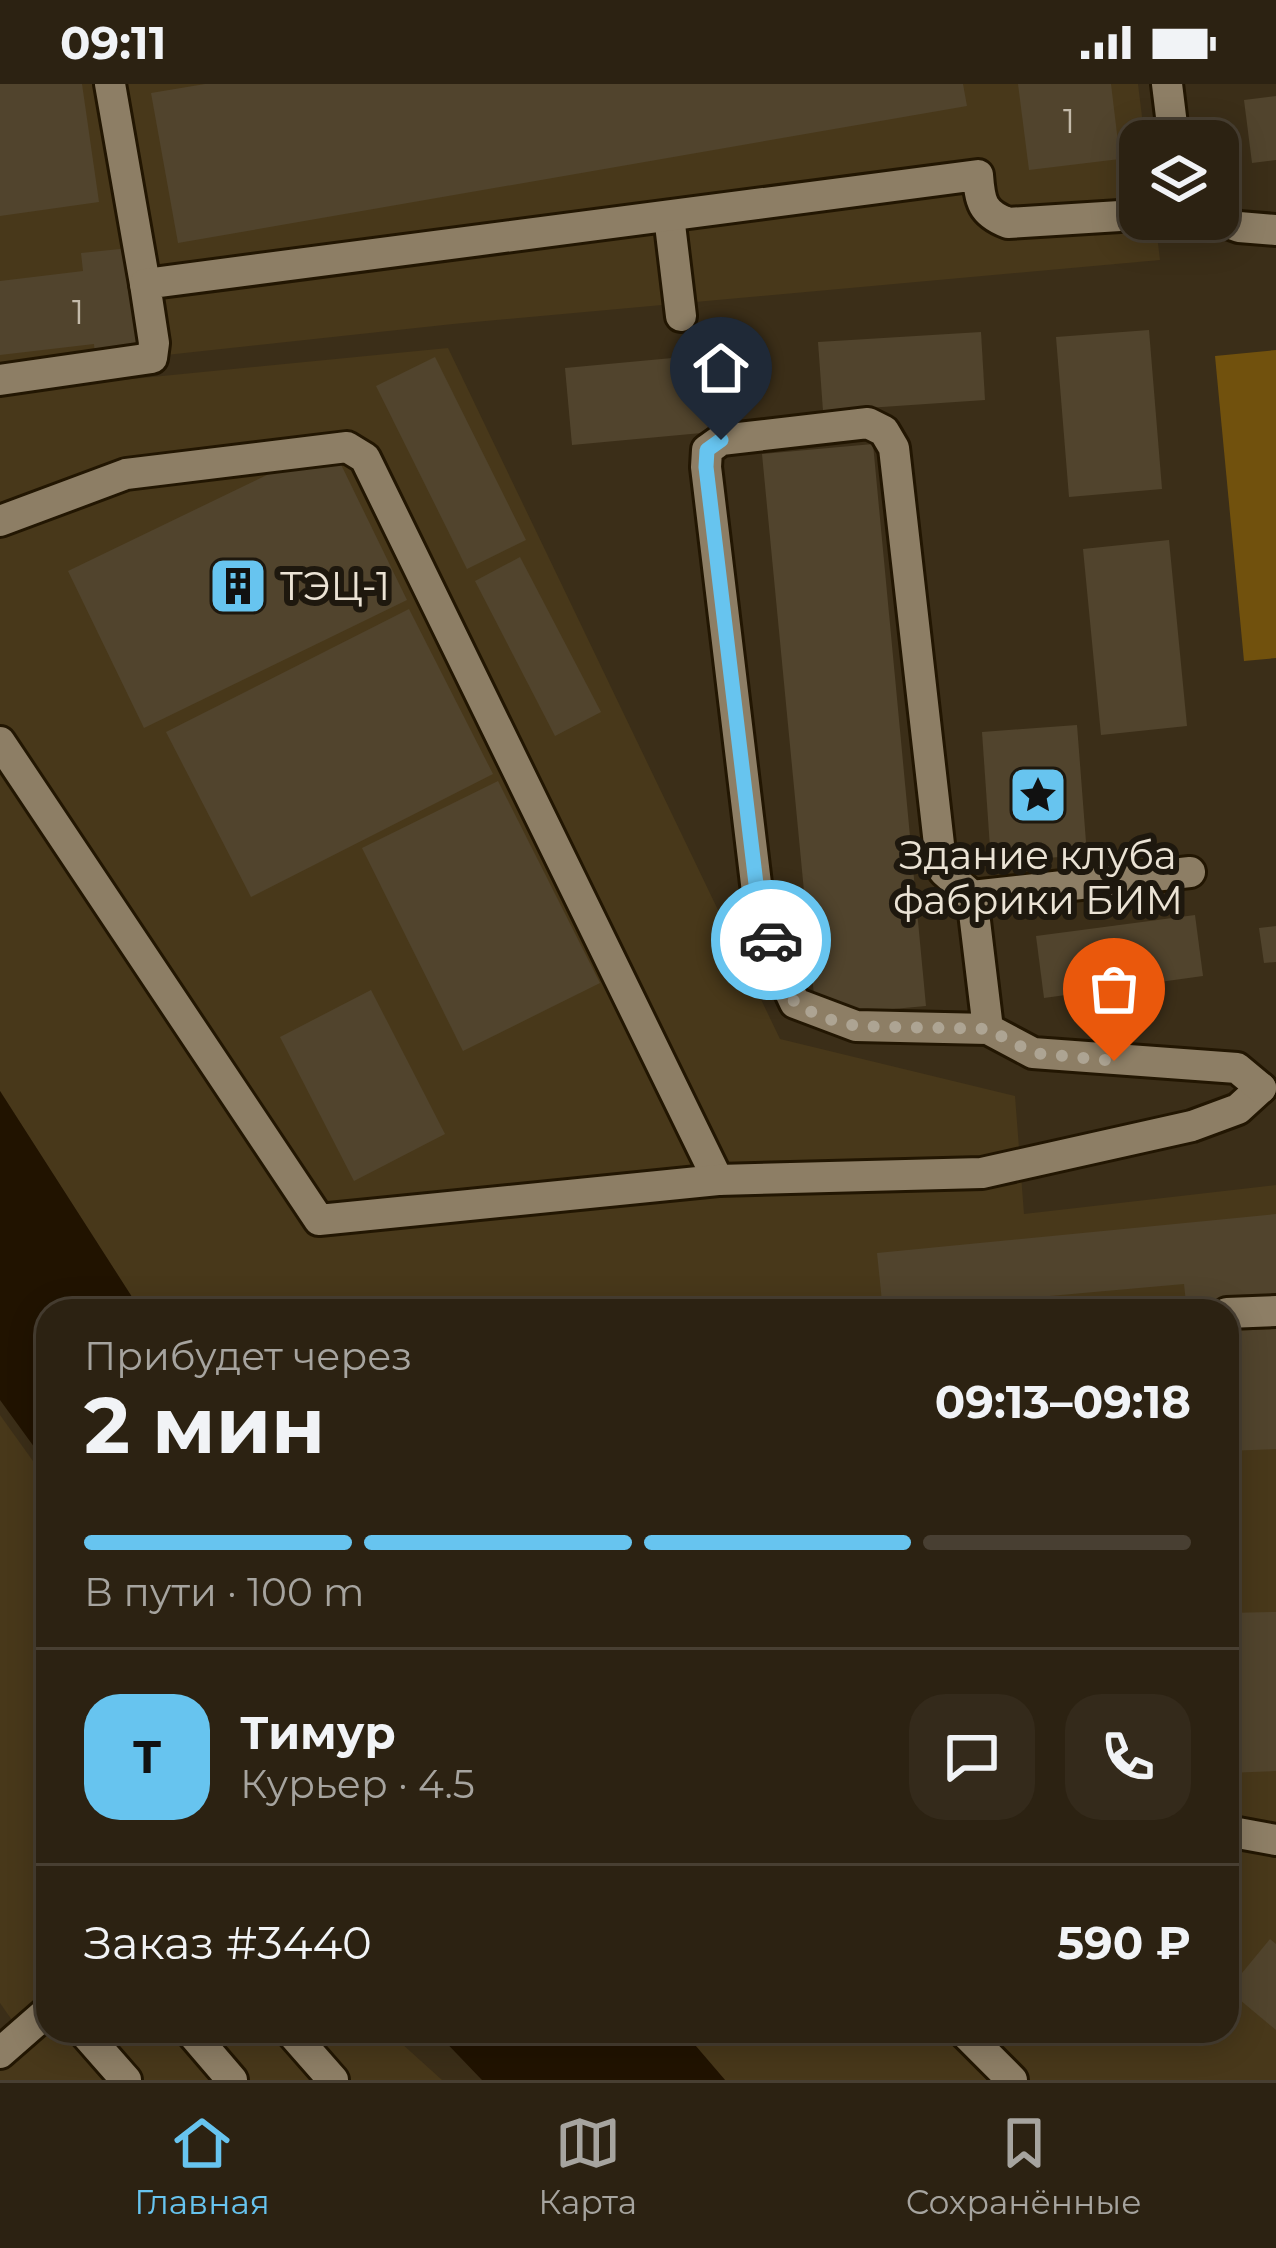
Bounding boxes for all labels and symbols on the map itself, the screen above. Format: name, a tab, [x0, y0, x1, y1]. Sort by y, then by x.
house number: 1	[1063, 101, 1075, 141]
house number: 1	[72, 292, 84, 332]
pin	[670, 317, 772, 440]
building icon: ТЭЦ-1	[207, 555, 269, 617]
place label: ТЭЦ-1	[280, 562, 390, 610]
place icon: Здание клуба фабрики БИМ	[1007, 764, 1069, 826]
place label: Здание клуба фабрики БИМ	[893, 831, 1183, 924]
courier	[711, 880, 831, 1000]
pin	[1063, 938, 1165, 1061]

